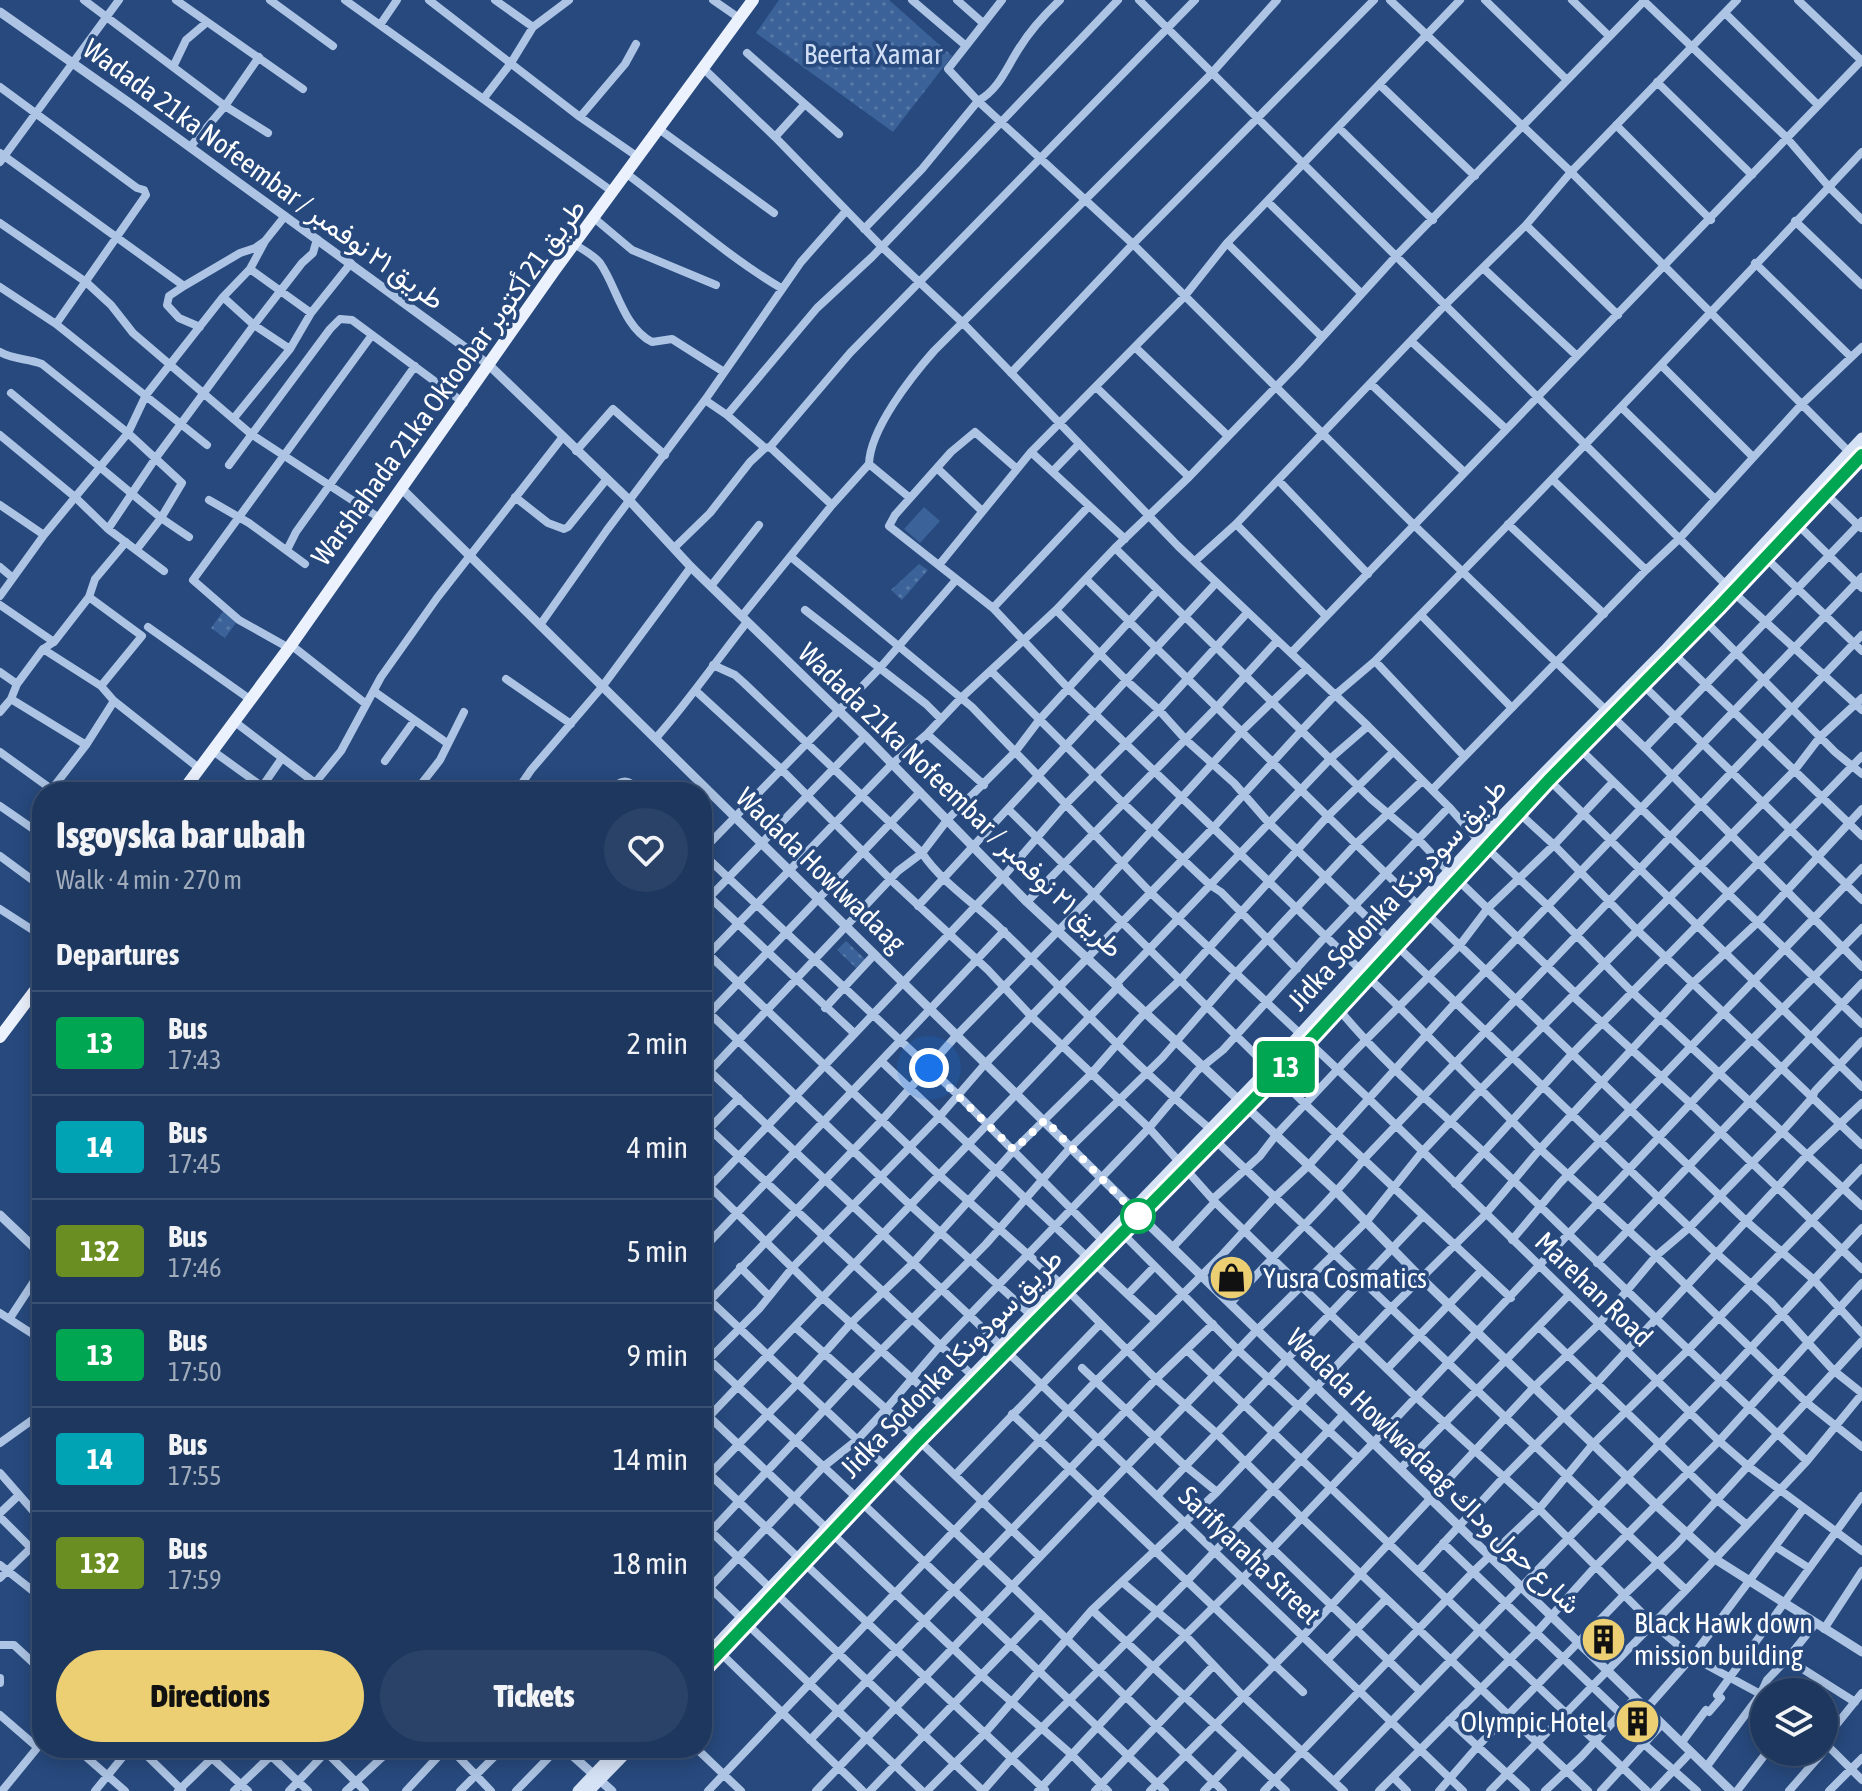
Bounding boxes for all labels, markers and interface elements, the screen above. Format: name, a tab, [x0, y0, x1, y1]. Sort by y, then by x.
street label: Wadada 21ka Nofeembar / طريق ٢١ نوفمبر	[76, 32, 451, 317]
park label: Beerta Xamar	[804, 38, 943, 70]
street label: Warshahada 21ka Oktoobar طريق 21 أكتوبر	[304, 193, 593, 572]
street label: Wadada 21ka Nofeembar / طريق ٢١ نوفمبر	[791, 636, 1130, 965]
street label: Jidka Sodonka طريق سودونكا	[1281, 771, 1514, 1018]
street label: Wadada Howlwadaag	[730, 781, 912, 959]
button: heart	[604, 808, 688, 892]
text: Isgoyska bar ubah	[56, 813, 305, 856]
text: Walk · 4 min · 270 m	[56, 865, 242, 895]
text: Departures	[56, 937, 179, 971]
text: Bus	[168, 1011, 207, 1045]
text: 2 min	[627, 1026, 688, 1060]
text: 13	[87, 1027, 113, 1059]
line badge: 13	[1250, 1041, 1322, 1093]
text: 17:43	[168, 1045, 222, 1075]
your location	[909, 1048, 949, 1088]
text: 13	[1273, 1051, 1299, 1083]
text: Bus	[168, 1115, 207, 1149]
text: 4 min	[627, 1130, 688, 1164]
text: 14	[87, 1131, 113, 1163]
text: 17:45	[168, 1149, 222, 1179]
unlabelled marker	[1121, 1199, 1155, 1233]
text: Bus	[168, 1219, 207, 1253]
street label: Marehan Road	[1529, 1225, 1659, 1353]
text: 5 min	[627, 1234, 688, 1268]
text: 132	[80, 1235, 120, 1267]
street label: Jidka Sodonka طريق سودونكا	[833, 1242, 1070, 1485]
text: 17:46	[168, 1253, 222, 1283]
shop icon: Yusra Cosmatics	[1208, 1254, 1256, 1302]
place label: Yusra Cosmatics	[1263, 1262, 1427, 1294]
street label: Wadada Howlwadaag شارع حول وداك	[1278, 1322, 1588, 1622]
text: Bus	[168, 1323, 207, 1357]
text: 9 min	[627, 1338, 688, 1372]
text: 13	[87, 1339, 113, 1371]
text: 17:50	[168, 1357, 222, 1387]
text: Bus	[168, 1427, 207, 1461]
text: 14 min	[613, 1442, 688, 1476]
text: 14	[87, 1443, 113, 1475]
text: 17:55	[168, 1461, 222, 1491]
street label: Sarifyaraha Street	[1173, 1480, 1327, 1630]
text: Bus	[168, 1531, 207, 1565]
text: 18 min	[613, 1546, 688, 1580]
text: 132	[80, 1547, 120, 1579]
text: 17:59	[168, 1565, 222, 1595]
place label: Black Hawk down mission building	[1634, 1607, 1813, 1671]
building icon: Black Hawk down mission building	[1579, 1615, 1627, 1663]
button: Directions	[56, 1650, 364, 1742]
button: Tickets	[380, 1650, 688, 1742]
map controls	[1750, 1678, 1838, 1766]
button: layers	[1750, 1678, 1838, 1766]
building icon: Olympic Hotel	[1614, 1698, 1662, 1746]
place label: Olympic Hotel	[1461, 1706, 1608, 1738]

